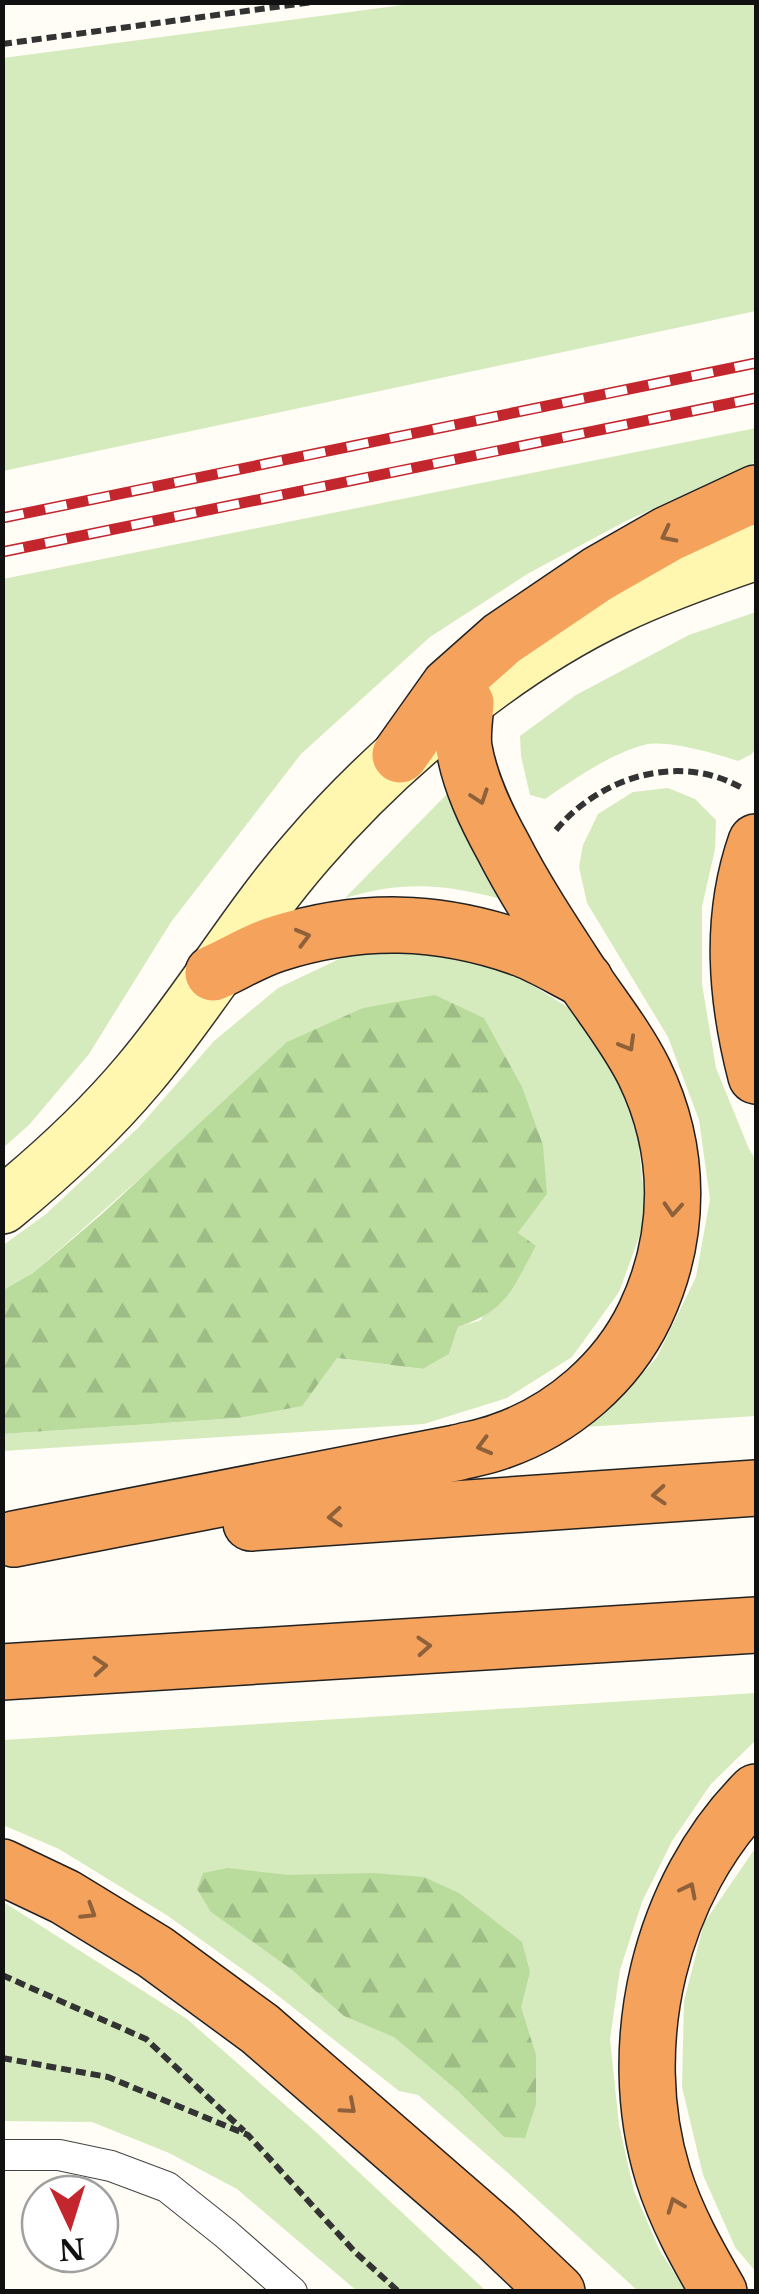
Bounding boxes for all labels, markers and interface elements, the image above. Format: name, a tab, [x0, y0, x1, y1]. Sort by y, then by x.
one-way arrow	[661, 523, 679, 542]
one-way arrow	[468, 788, 488, 805]
one-way arrow	[294, 927, 311, 948]
one-way arrow	[615, 1033, 635, 1051]
one-way arrow	[663, 1201, 684, 1217]
one-way arrow	[476, 1434, 493, 1455]
one-way arrow	[651, 1484, 667, 1505]
one-way arrow	[327, 1506, 343, 1527]
one-way arrow	[417, 1636, 433, 1657]
one-way arrow	[92, 1656, 108, 1677]
one-way arrow	[676, 1883, 696, 1901]
one-way arrow	[78, 1900, 96, 1919]
one-way arrow	[337, 2095, 355, 2113]
north arrow	[20, 2174, 120, 2274]
one-way arrow	[666, 2198, 686, 2215]
text: N	[57, 2230, 86, 2267]

